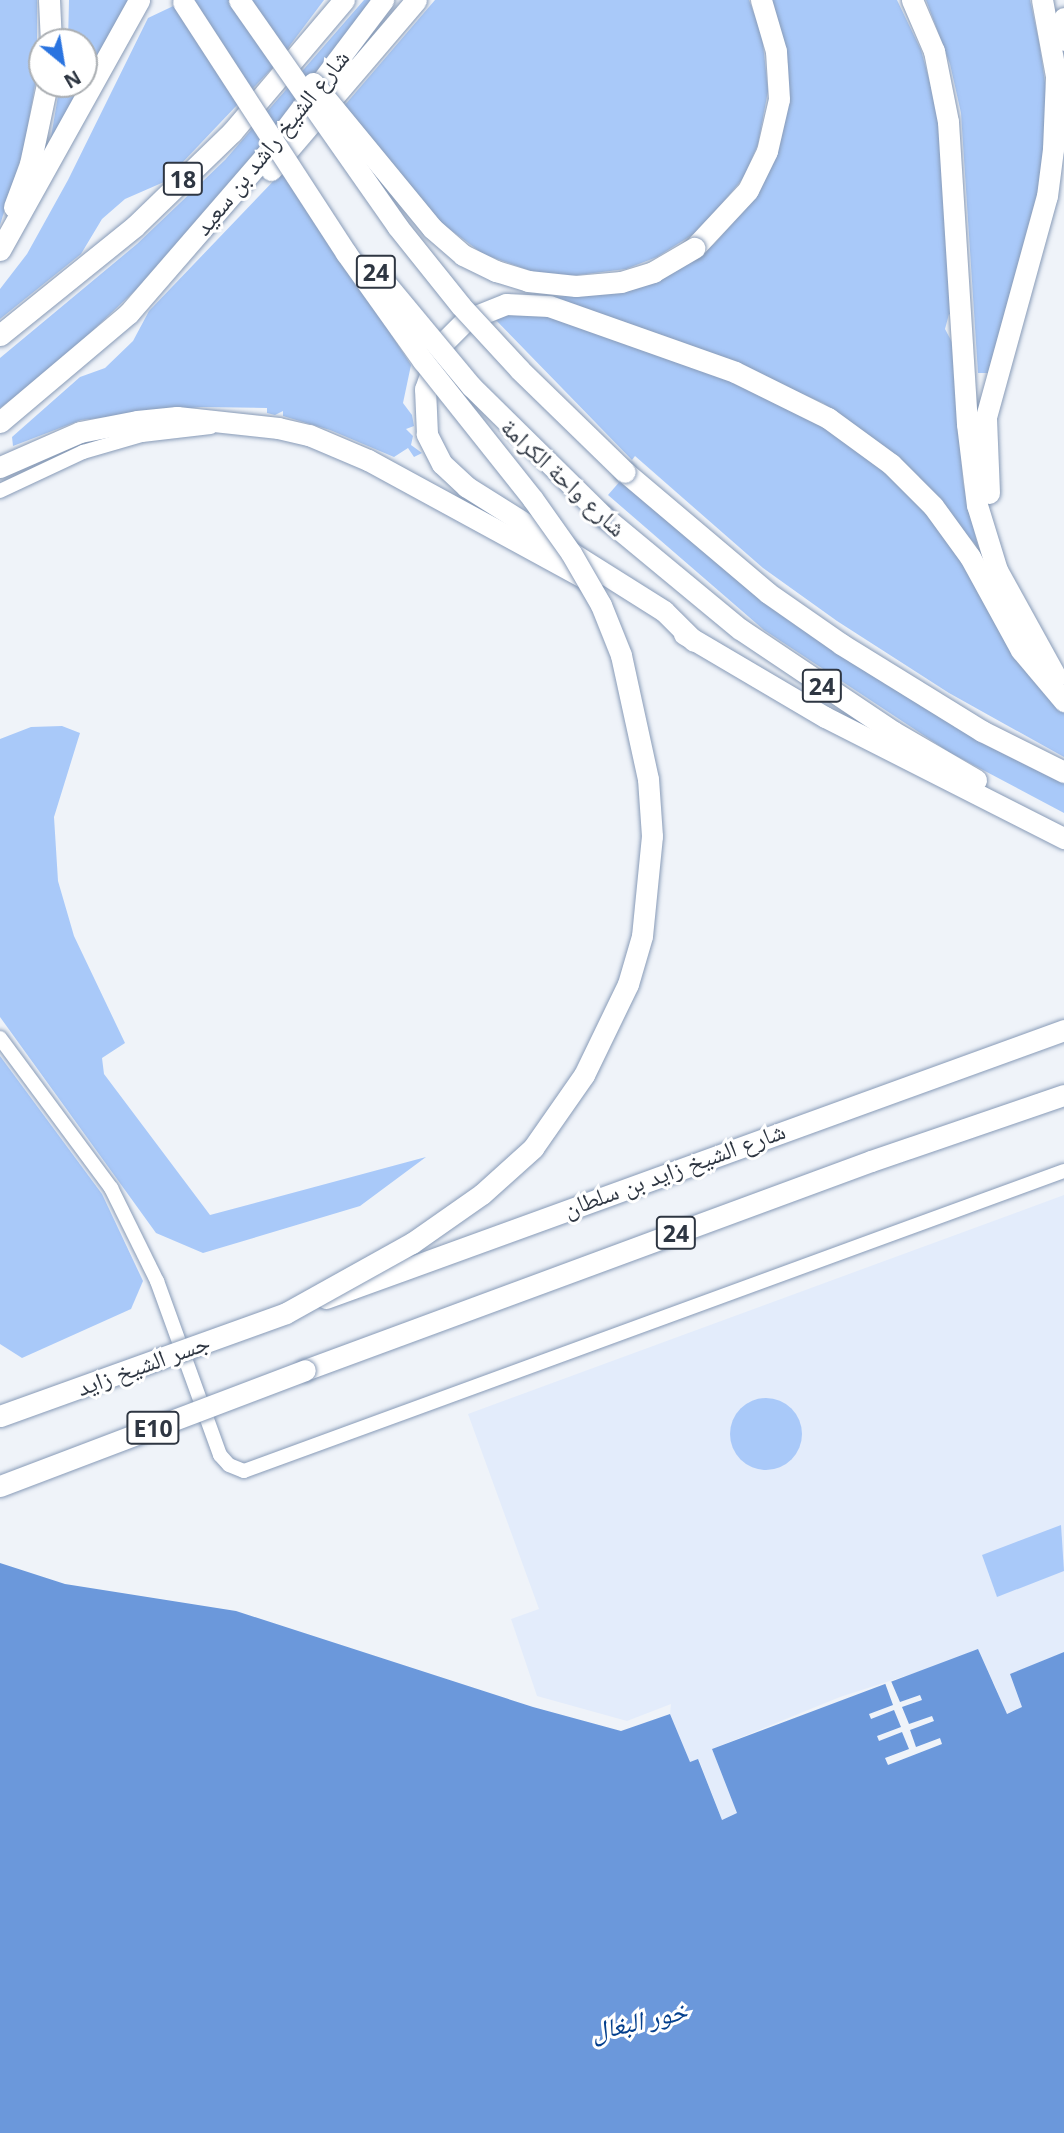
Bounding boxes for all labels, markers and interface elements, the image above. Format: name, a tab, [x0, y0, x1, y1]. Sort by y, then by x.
north arrow	[28, 28, 98, 98]
street label: شارع الشيخ راشد بن سعيد	[187, 43, 355, 241]
text: N	[59, 64, 86, 95]
road number: 18	[162, 160, 204, 198]
road number: 24	[355, 252, 397, 292]
street label: شارع واحة الكرامة	[496, 412, 632, 542]
road number: 24	[801, 666, 843, 706]
street label: شارع الشيخ زايد بن سلطان	[559, 1115, 789, 1223]
road number: 24	[655, 1214, 697, 1252]
street label: جسر الشيخ زايد	[73, 1327, 213, 1401]
road number: E10	[125, 1408, 181, 1448]
water label: خور البغال	[588, 1995, 690, 2047]

